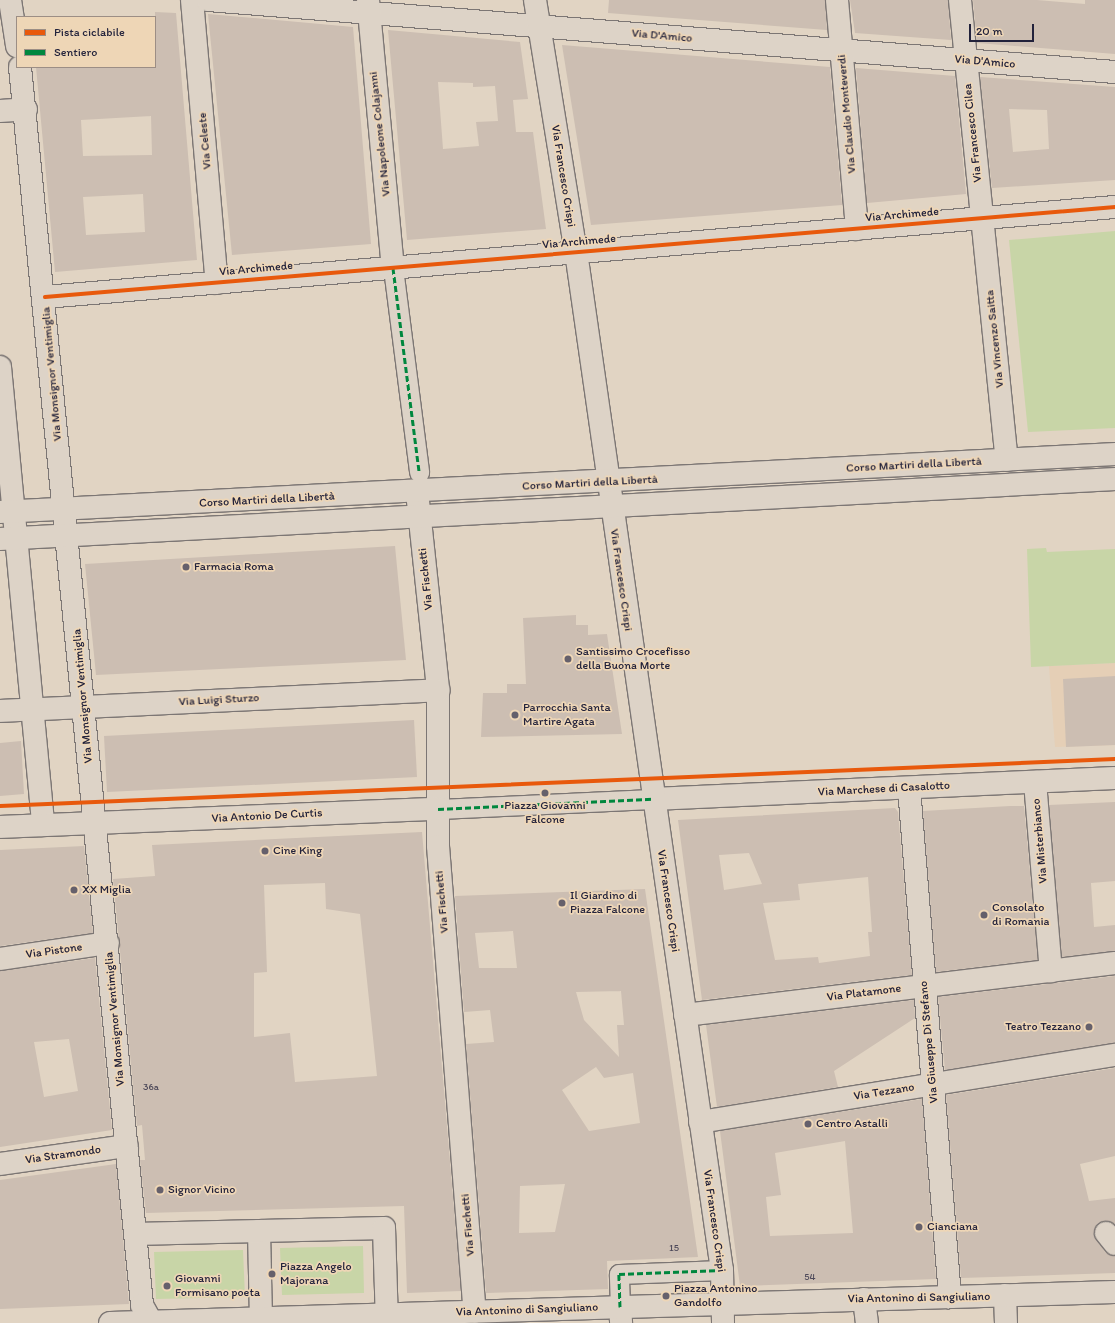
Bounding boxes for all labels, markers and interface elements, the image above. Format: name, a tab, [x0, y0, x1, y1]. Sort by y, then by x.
legend	[16, 16, 156, 68]
scale bar	[971, 16, 1036, 42]
text: 20 m	[976, 24, 1003, 38]
text: Pista ciclabile	[54, 25, 125, 39]
street label: Via D'Amico	[631, 26, 693, 46]
text: Sentiero	[54, 45, 98, 59]
street label: Via D'Amico	[954, 52, 1016, 72]
street label: Via Claudio Monteverdi	[835, 54, 859, 174]
street label: Via Napoleone Colajanni	[366, 71, 394, 197]
street label: Via Francesco Cilea	[961, 83, 985, 183]
street label: Via Celeste	[195, 112, 215, 170]
street label: Via Francesco Crispi	[548, 124, 578, 228]
street label: Via Archimede	[864, 205, 940, 225]
street label: Via Archimede	[541, 232, 617, 252]
street label: Via Archimede	[218, 259, 294, 279]
street label: Via Vincenzo Saitta	[983, 289, 1007, 389]
street label: Via Monsignor Ventimiglia	[39, 307, 65, 441]
street label: Corso Martiri della Libertà	[846, 454, 982, 476]
street label: Corso Martiri della Libertà	[522, 472, 658, 494]
street label: Corso Martiri della Libertà	[199, 489, 335, 511]
street label: Via Francesco Crispi	[607, 528, 635, 632]
street label: Via Fischetti	[416, 547, 436, 611]
place label: Farmacia Roma	[194, 560, 273, 574]
marker: Farmacia Roma	[181, 562, 191, 572]
street label: Via Monsignor Ventimiglia	[70, 629, 96, 763]
place label: Santissimo Crocefisso della Buona Morte	[576, 645, 690, 673]
marker: Santissimo Crocefisso della Buona Morte	[563, 654, 573, 664]
street label: Via Luigi Sturzo	[178, 691, 260, 709]
place label: Parrocchia Santa Martire Agata	[523, 701, 611, 729]
marker: Parrocchia Santa Martire Agata	[510, 710, 520, 720]
street label: Via Marchese di Casalotto	[818, 778, 950, 800]
marker: Piazza Giovanni Falcone	[540, 788, 550, 798]
street label: Via Misterbianco	[1029, 798, 1051, 884]
place label: Piazza Giovanni Falcone	[504, 799, 586, 827]
street label: Via Antonio De Curtis	[211, 806, 323, 826]
place label: Cine King	[273, 844, 323, 858]
marker: Cine King	[260, 846, 270, 856]
street label: Via Francesco Crispi	[654, 849, 682, 953]
street label: Via Fischetti	[432, 870, 452, 934]
place label: XX Miglia	[82, 883, 131, 897]
marker: XX Miglia	[69, 885, 79, 895]
place label: Il Giardino di Piazza Falcone	[570, 889, 645, 917]
marker: Il Giardino di Piazza Falcone	[557, 898, 567, 908]
place label: Consolato di Romania	[992, 901, 1049, 929]
marker: Consolato di Romania	[979, 910, 989, 920]
street label: Via Pistone	[25, 940, 83, 962]
street label: Via Monsignor Ventimiglia	[102, 952, 128, 1086]
street label: Via Giuseppe Di Stefano	[916, 980, 942, 1104]
street label: Via Platamone	[826, 981, 902, 1005]
place label: Teatro Tezzano	[1005, 1020, 1081, 1034]
marker: Teatro Tezzano	[1084, 1022, 1094, 1032]
street label: Via Tezzano	[853, 1080, 915, 1104]
house number: 36a	[143, 1081, 159, 1093]
place label: Centro Astalli	[816, 1117, 888, 1131]
marker: Centro Astalli	[803, 1119, 813, 1129]
street label: Via Stramondo	[24, 1143, 102, 1167]
street label: Via Francesco Crispi	[700, 1169, 728, 1273]
place label: Signor Vicino	[168, 1183, 235, 1197]
marker: Signor Vicino	[155, 1185, 165, 1195]
street label: Via Fischetti	[458, 1193, 478, 1257]
place label: Cianciana	[927, 1220, 978, 1234]
marker: Cianciana	[914, 1222, 924, 1232]
house number: 15	[669, 1242, 679, 1254]
place label: Piazza Angelo Majorana	[280, 1260, 352, 1288]
marker: Piazza Angelo Majorana	[267, 1269, 277, 1279]
house number: 54	[804, 1271, 816, 1283]
place label: Giovanni Formisano poeta	[175, 1272, 261, 1300]
marker: Giovanni Formisano poeta	[162, 1281, 172, 1291]
place label: Piazza Antonino Gandolfo	[674, 1282, 758, 1310]
street label: Via Antonino di Sangiuliano	[848, 1290, 990, 1306]
marker: Piazza Antonino Gandolfo	[661, 1291, 671, 1301]
street label: Via Antonino di Sangiuliano	[456, 1300, 598, 1320]

